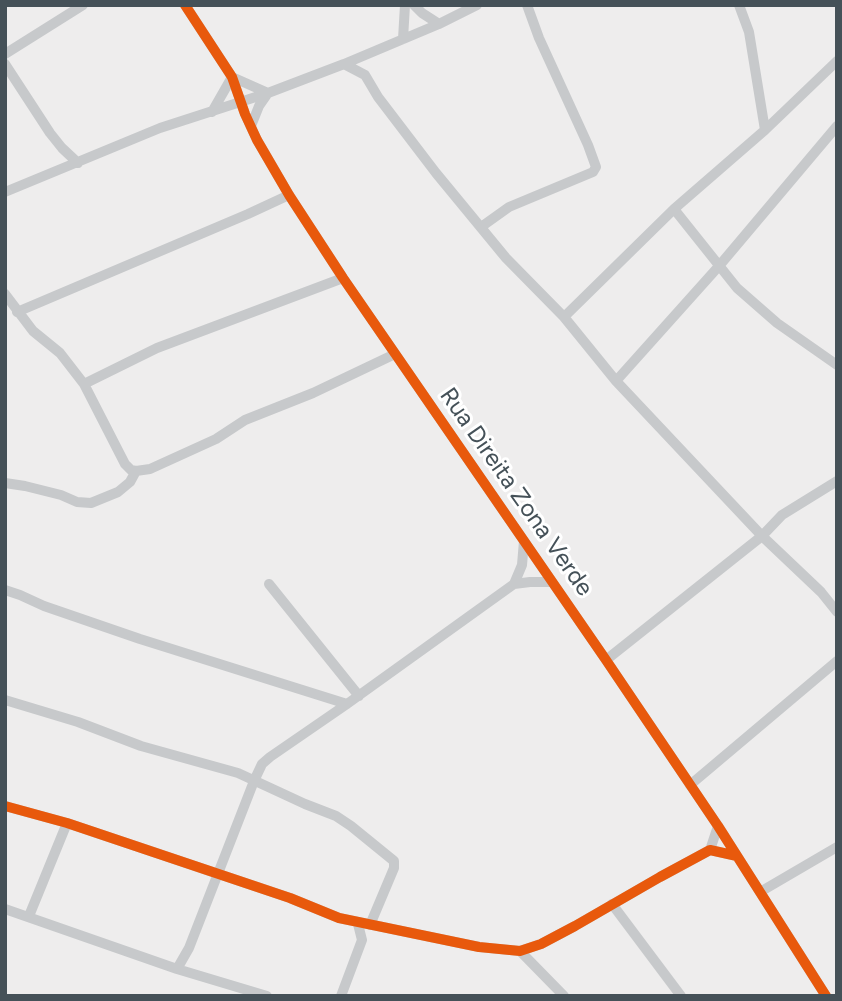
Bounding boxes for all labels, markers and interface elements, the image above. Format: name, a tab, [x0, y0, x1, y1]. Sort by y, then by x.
street label: Rua Direita Zona Verde	[433, 382, 599, 602]

